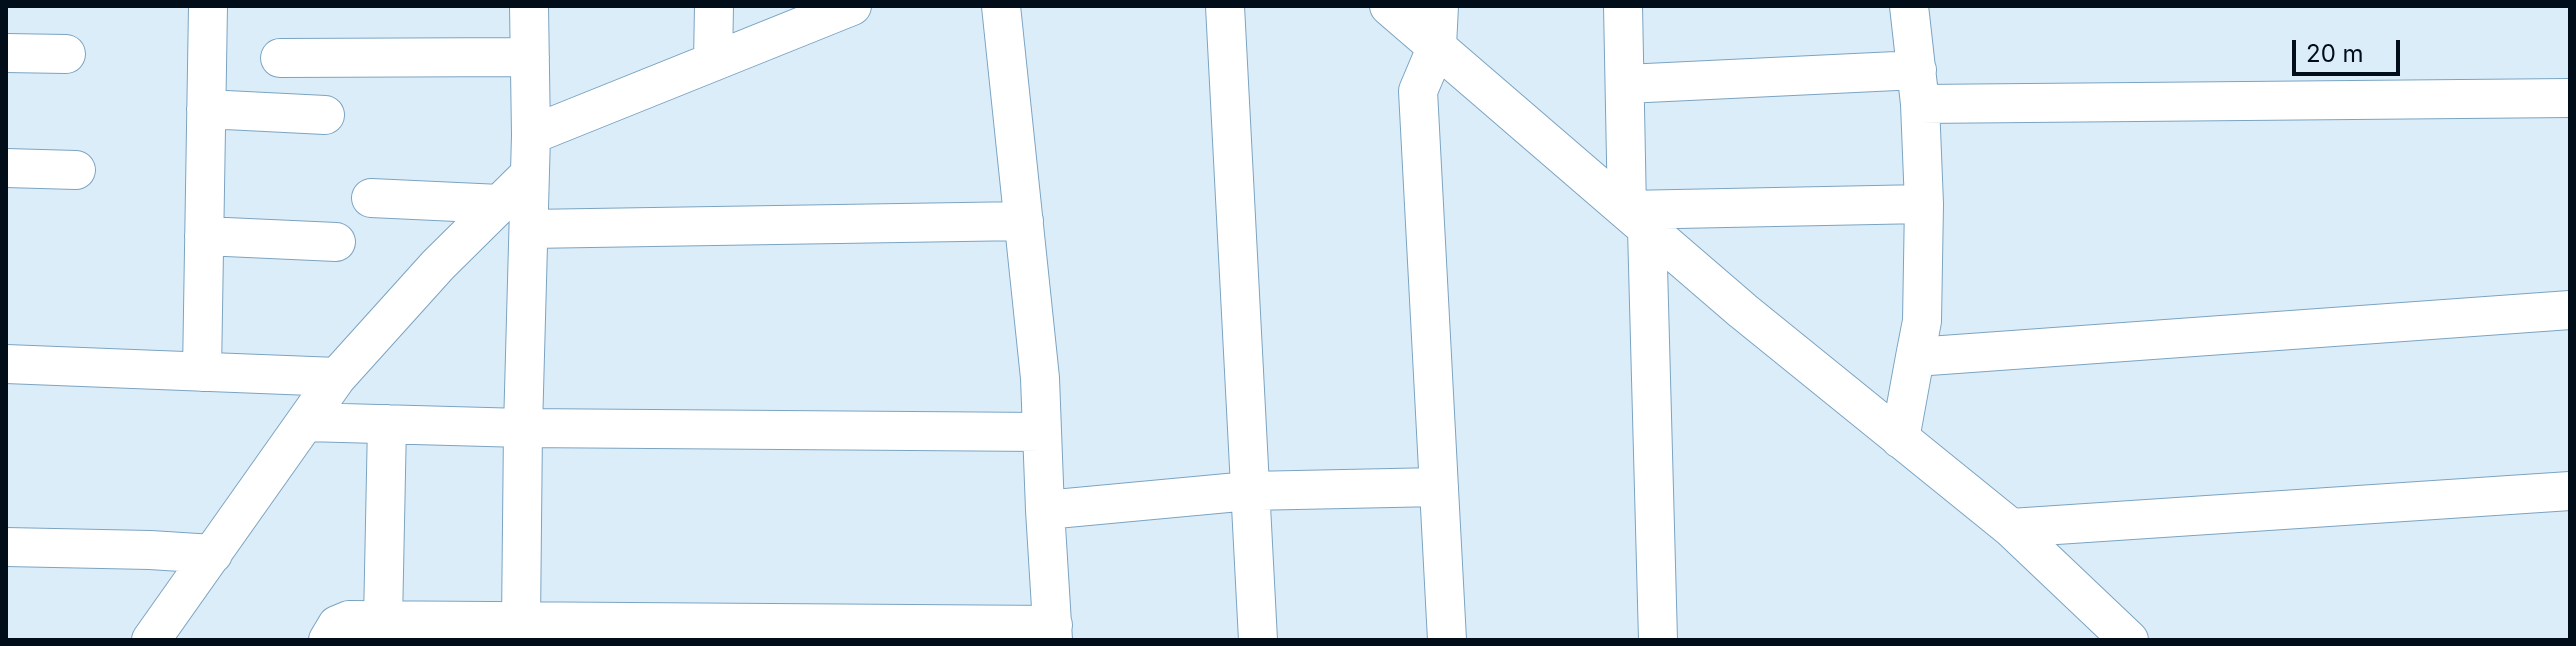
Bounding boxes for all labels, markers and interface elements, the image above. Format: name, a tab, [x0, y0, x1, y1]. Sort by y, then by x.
scale bar	[2296, 24, 2404, 74]
text: 20 m	[2306, 39, 2364, 68]

